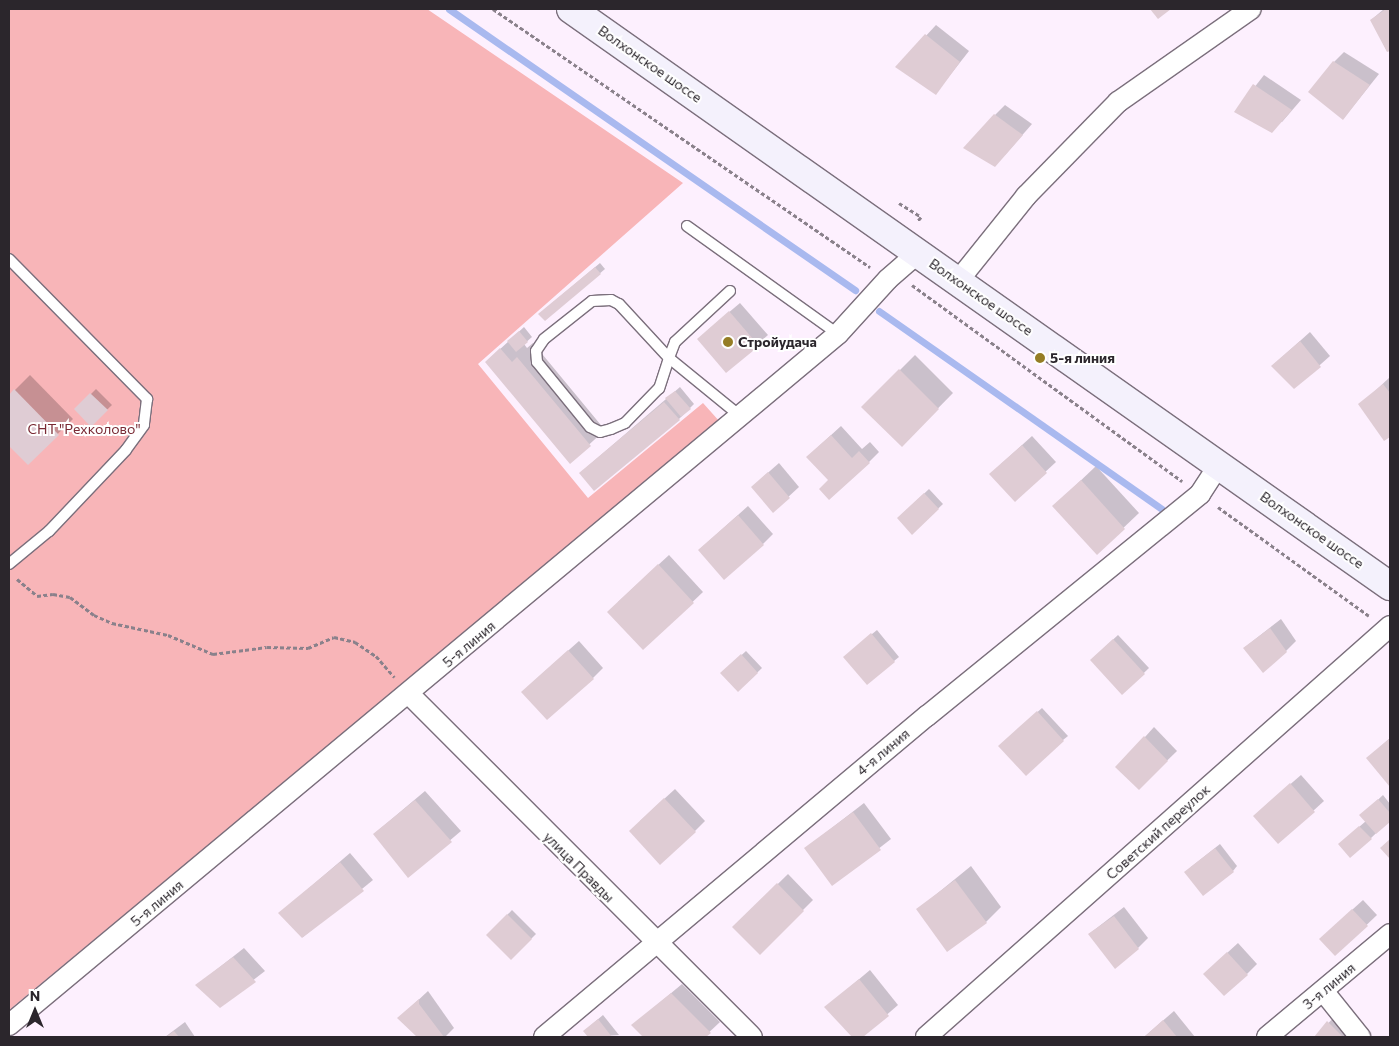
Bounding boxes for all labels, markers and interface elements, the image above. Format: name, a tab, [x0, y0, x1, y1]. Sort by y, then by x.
street label: Волхонское шоссе	[595, 22, 705, 106]
street label: Волхонское шоссе	[926, 255, 1036, 339]
place label: Стройудача	[738, 334, 817, 350]
marker: Стройудача	[722, 336, 734, 348]
place label: 5-я линия	[1050, 350, 1115, 366]
marker: 5-я линия	[1034, 352, 1046, 364]
park label: СНТ "Рехколово"	[27, 421, 141, 437]
street label: Волхонское шоссе	[1257, 488, 1367, 572]
street label: 5-я линия	[439, 617, 499, 671]
street label: 4-я линия	[853, 725, 913, 779]
street label: Советский переулок	[1103, 781, 1213, 883]
street label: улица Правды	[540, 828, 618, 906]
street label: 5-я линия	[127, 876, 187, 930]
street label: 3-я линия	[1299, 959, 1359, 1013]
north arrow	[10, 986, 60, 1036]
text: N	[30, 987, 40, 1004]

